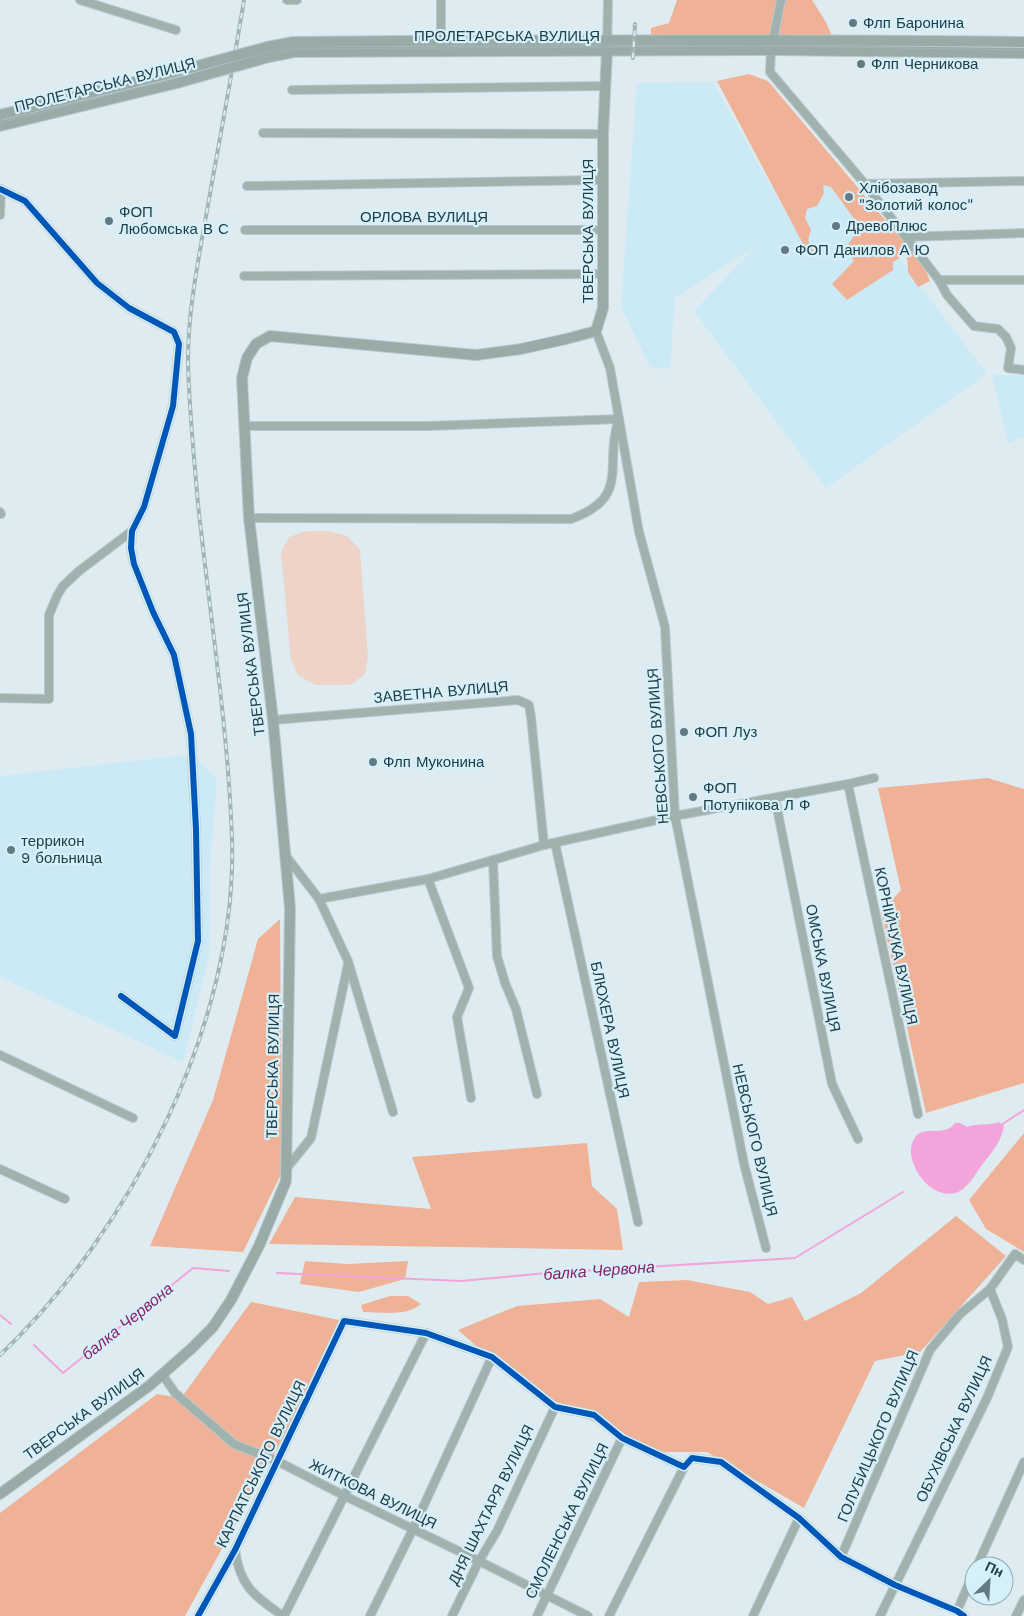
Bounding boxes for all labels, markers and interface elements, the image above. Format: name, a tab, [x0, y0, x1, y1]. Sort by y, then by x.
place label: Флп Баронина	[863, 14, 965, 32]
marker: Флп Баронина	[847, 17, 859, 29]
street label: ПРОЛЕТАРСЬКА ВУЛИЦЯ	[414, 27, 600, 45]
street label: ПРОЛЕТАРСЬКА ВУЛИЦЯ	[13, 54, 197, 116]
place label: Флп Черникова	[871, 55, 979, 73]
marker: Флп Черникова	[855, 58, 867, 70]
street label: ТВЕРСЬКА ВУЛИЦЯ	[579, 159, 597, 303]
place label: Хлібозавод "Золотий колос"	[859, 179, 973, 214]
marker: Хлібозавод "Золотий колос"	[843, 191, 855, 203]
place label: ФОП Любомська В С	[119, 203, 229, 238]
street label: ОРЛОВА ВУЛИЦЯ	[360, 208, 488, 226]
marker: ФОП Любомська В С	[103, 215, 115, 227]
place label: ДревоПлюс	[846, 217, 928, 235]
marker: ДревоПлюс	[830, 220, 842, 232]
place label: ФОП Данилов А Ю	[795, 241, 930, 259]
marker: ФОП Данилов А Ю	[779, 244, 791, 256]
street label: ТВЕРСЬКА ВУЛИЦЯ	[233, 591, 269, 737]
street label: НЕВСЬКОГО ВУЛИЦЯ	[644, 667, 672, 825]
street label: ЗАВЕТНА ВУЛИЦЯ	[373, 677, 509, 707]
place label: ФОП Луз	[694, 723, 757, 741]
marker: ФОП Луз	[678, 726, 690, 738]
place label: Флп Муконина	[383, 753, 485, 771]
marker: Флп Муконина	[367, 756, 379, 768]
place label: ФОП Потупікова Л Ф	[703, 779, 810, 814]
marker: ФОП Потупікова Л Ф	[687, 791, 699, 803]
place label: террикон 9 больница	[21, 832, 103, 867]
marker: террикон 9 больница	[5, 844, 17, 856]
street label: КОРНІЙЧУКА ВУЛИЦЯ	[871, 866, 921, 1026]
street label: ОМСЬКА ВУЛИЦЯ	[802, 903, 844, 1033]
street label: БЛЮХЕРА ВУЛИЦЯ	[587, 960, 633, 1100]
street label: ТВЕРСЬКА ВУЛИЦЯ	[263, 994, 283, 1138]
street label: НЕВСЬКОГО ВУЛИЦЯ	[729, 1062, 781, 1218]
water label: балка Червона	[543, 1257, 656, 1284]
water label: балка Червона	[78, 1279, 177, 1364]
street label: ГОЛУБИЦЬКОГО ВУЛИЦЯ	[834, 1347, 922, 1525]
street label: ОБУХІВСЬКА ВУЛИЦЯ	[912, 1353, 996, 1505]
street label: ТВЕРСЬКА ВУЛИЦЯ	[20, 1364, 148, 1464]
street label: КАРПАТСЬКОГО ВУЛИЦЯ	[213, 1378, 309, 1550]
street label: ДНЯ ШАХТАРЯ ВУЛИЦЯ	[444, 1422, 538, 1588]
street label: СМОЛЕНСЬКА ВУЛИЦЯ	[521, 1440, 613, 1602]
street label: ЖИТКОВА ВУЛИЦЯ	[306, 1455, 440, 1533]
north arrow	[964, 1556, 1014, 1606]
text: Пн	[983, 1558, 1006, 1580]

